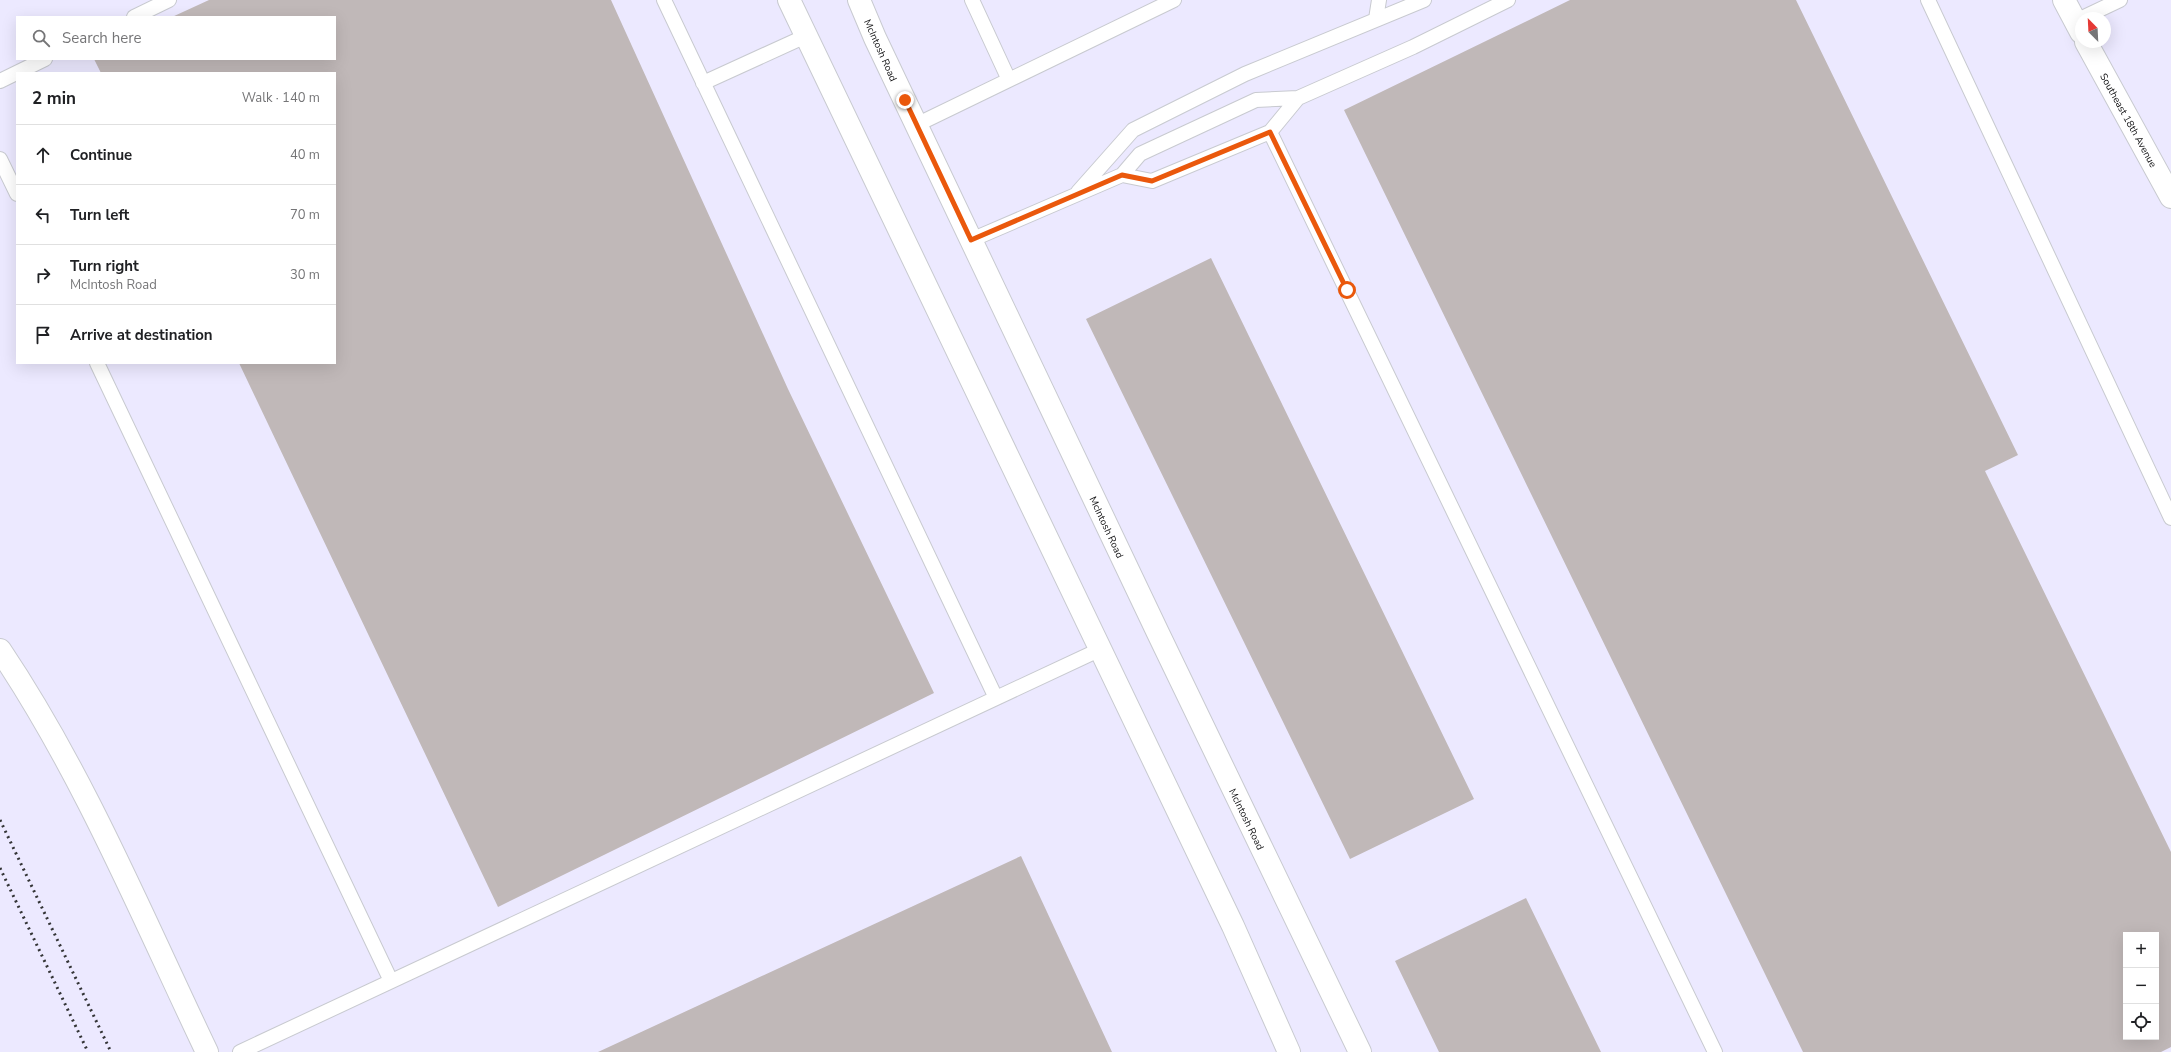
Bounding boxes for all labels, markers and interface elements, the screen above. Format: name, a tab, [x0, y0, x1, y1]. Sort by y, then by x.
north arrow	[2075, 12, 2111, 48]
search box	[16, 16, 336, 60]
street label: McIntosh Road	[860, 17, 900, 84]
icon: search	[30, 27, 52, 49]
text: Search here	[62, 28, 142, 48]
street label: Southeast 18th Avenue	[2096, 71, 2160, 170]
text: 2 min	[32, 87, 76, 110]
text: Walk · 140 m	[242, 89, 320, 107]
route end	[896, 91, 914, 109]
icon: ahead	[32, 144, 54, 166]
text: Continue	[70, 145, 132, 165]
text: 40 m	[290, 146, 320, 164]
icon: left	[32, 204, 54, 226]
text: Turn left	[70, 205, 129, 225]
text: 70 m	[290, 206, 320, 224]
text: Turn right	[70, 256, 139, 276]
icon: right	[32, 264, 54, 286]
text: 30 m	[290, 266, 320, 284]
text: McIntosh Road	[70, 276, 157, 294]
route start	[1338, 281, 1356, 299]
icon: arrive	[32, 324, 54, 346]
text: Arrive at destination	[70, 325, 213, 345]
street label: McIntosh Road	[1086, 494, 1127, 561]
street label: McIntosh Road	[1225, 786, 1267, 853]
map controls	[2123, 932, 2159, 1040]
button: +	[2123, 932, 2159, 968]
button: −	[2123, 968, 2159, 1004]
button: locate	[2123, 1004, 2159, 1040]

